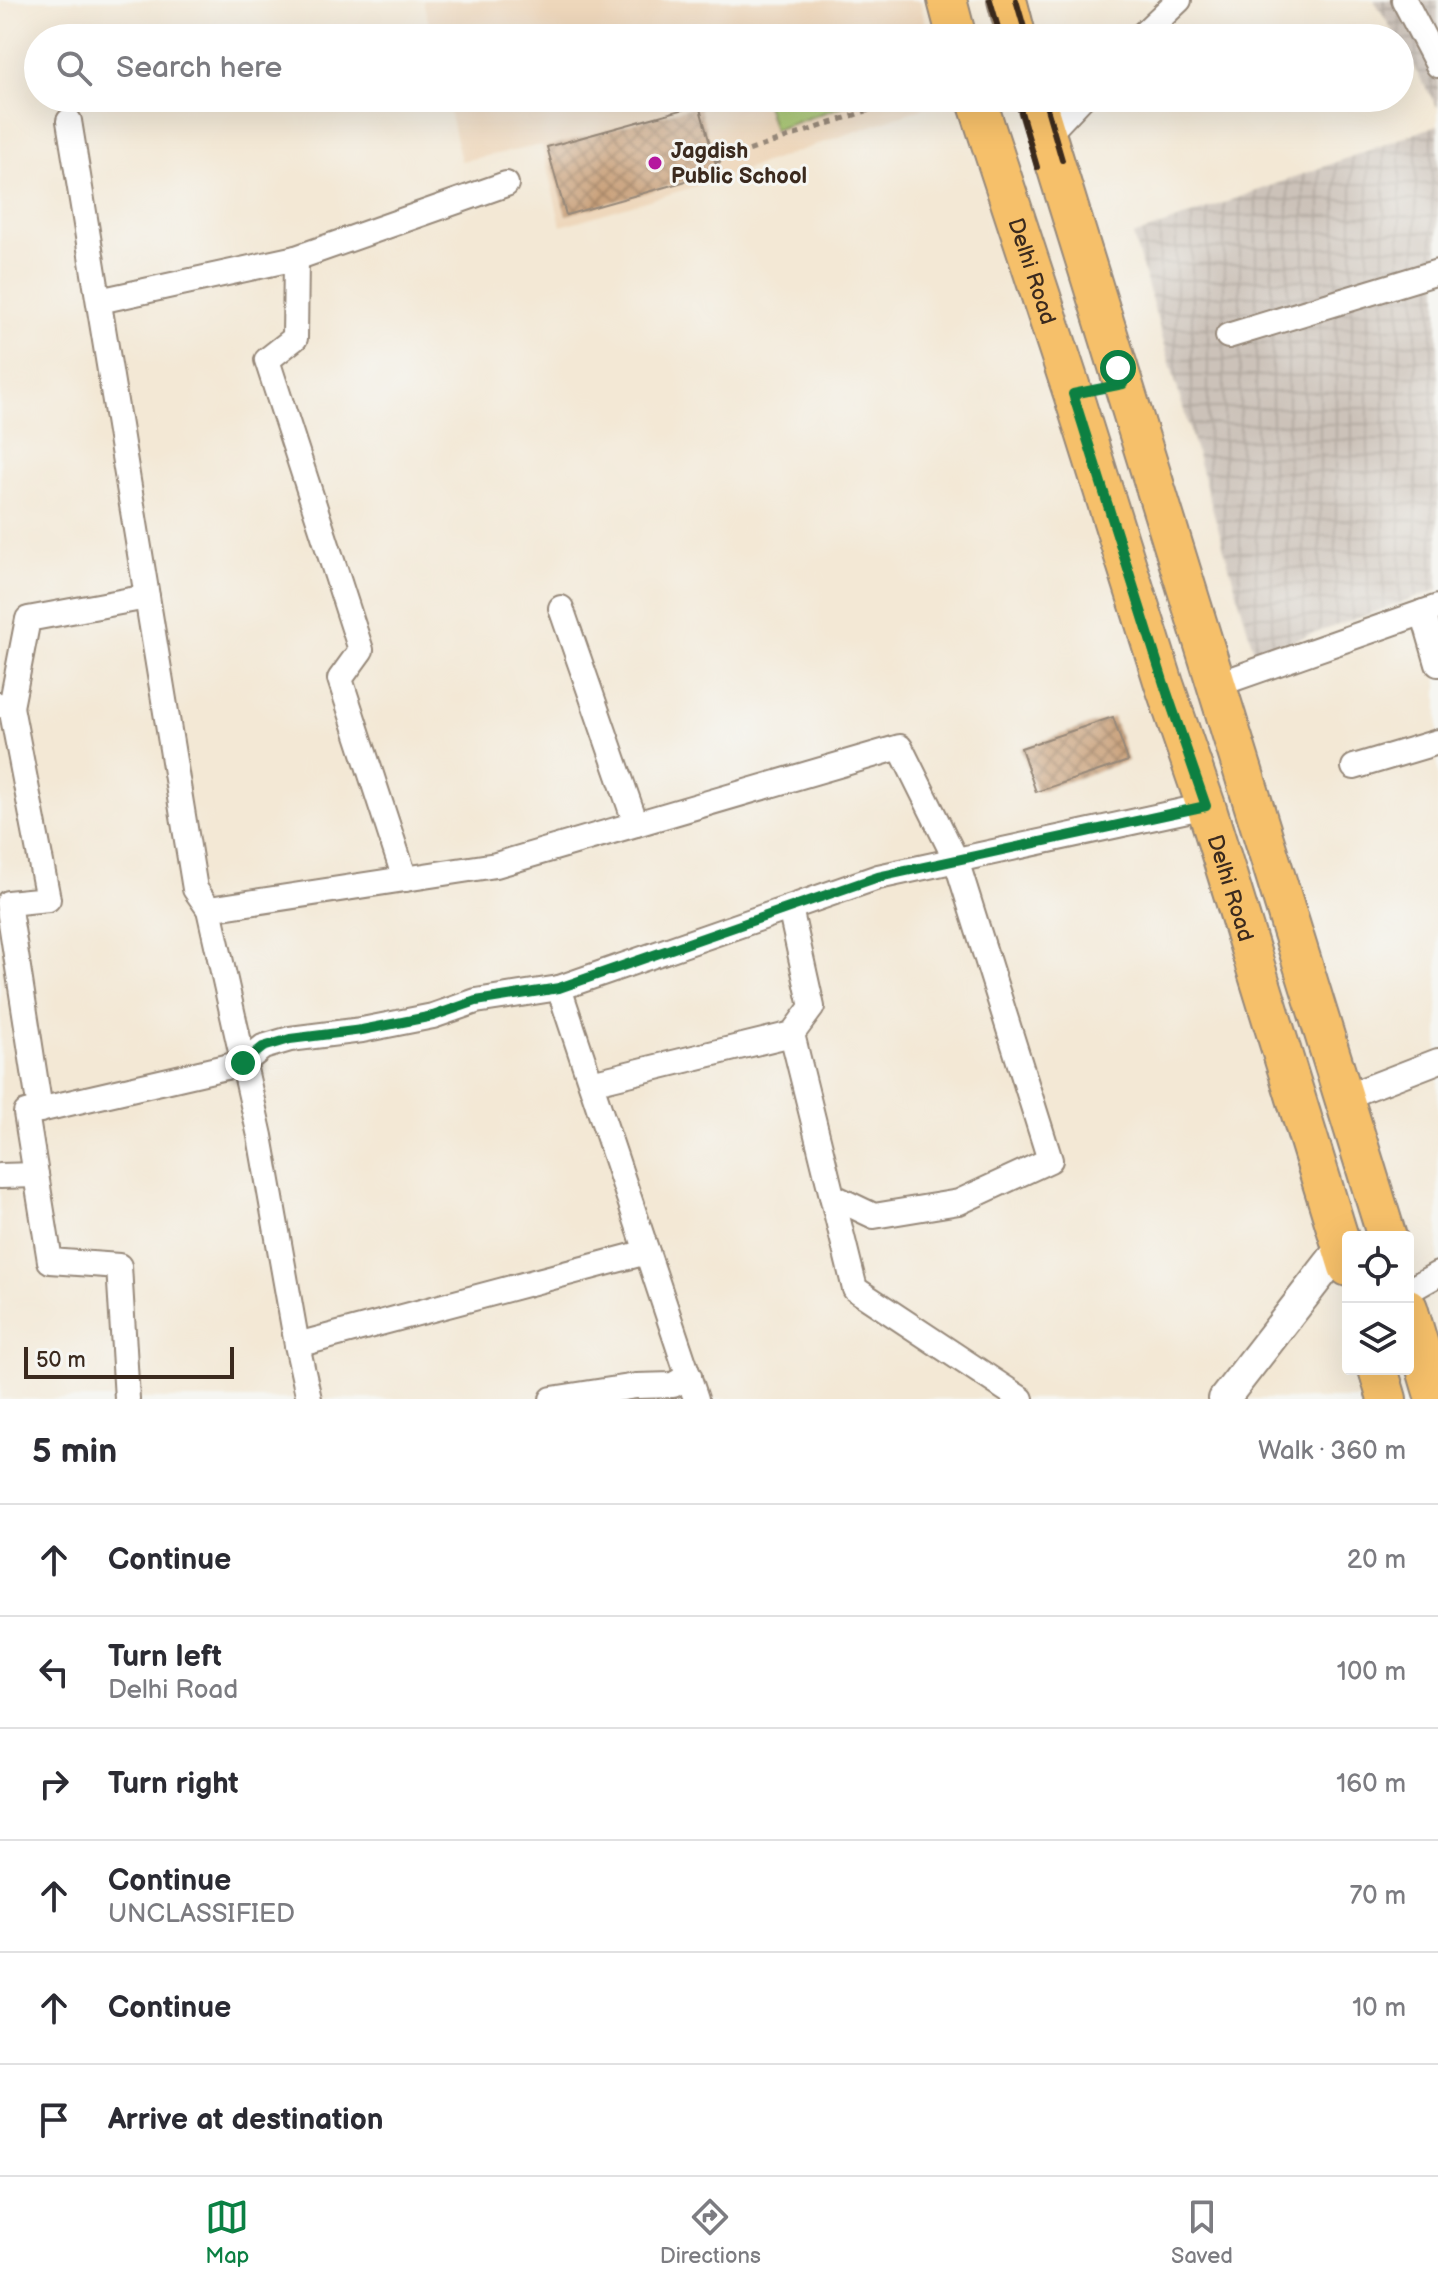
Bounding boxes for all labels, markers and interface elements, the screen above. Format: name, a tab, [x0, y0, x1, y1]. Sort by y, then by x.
search box	[24, 24, 1414, 112]
icon: search	[52, 46, 96, 90]
text: Search here	[116, 50, 282, 86]
place label: Jagdish Public School	[671, 138, 807, 190]
marker: Jagdish Public School	[646, 154, 664, 172]
street label: Delhi Road	[1001, 215, 1061, 328]
route start	[1100, 350, 1136, 386]
street label: Delhi Road	[1201, 832, 1259, 945]
route end	[225, 1045, 261, 1081]
map controls	[1342, 1231, 1414, 1375]
button: locate	[1342, 1231, 1414, 1303]
button: layers	[1342, 1303, 1414, 1375]
scale bar	[24, 1343, 234, 1379]
text: 50 m	[36, 1347, 86, 1374]
text: 5 min	[32, 1431, 117, 1472]
text: Walk · 360 m	[1258, 1436, 1406, 1467]
icon: ahead	[32, 1538, 76, 1582]
text: Continue	[108, 1542, 231, 1578]
text: 20 m	[1347, 1545, 1406, 1576]
text: Turn left	[108, 1639, 222, 1675]
icon: left	[32, 1650, 76, 1694]
text: 100 m	[1337, 1657, 1406, 1688]
text: Delhi Road	[108, 1675, 238, 1706]
icon: right	[32, 1762, 76, 1806]
text: Turn right	[108, 1766, 239, 1802]
text: 160 m	[1336, 1769, 1406, 1800]
text: Continue	[108, 1863, 231, 1899]
icon: ahead	[32, 1874, 76, 1918]
text: 70 m	[1349, 1881, 1406, 1912]
text: UNCLASSIFIED	[108, 1899, 295, 1930]
icon: ahead	[32, 1986, 76, 2030]
text: Continue	[108, 1990, 231, 2026]
text: 10 m	[1352, 1993, 1406, 2024]
icon: arrive	[32, 2098, 76, 2142]
text: Arrive at destination	[108, 2102, 384, 2138]
tab: Map	[205, 2195, 249, 2270]
tab: Directions	[660, 2195, 761, 2270]
tab: Saved	[1171, 2195, 1233, 2270]

